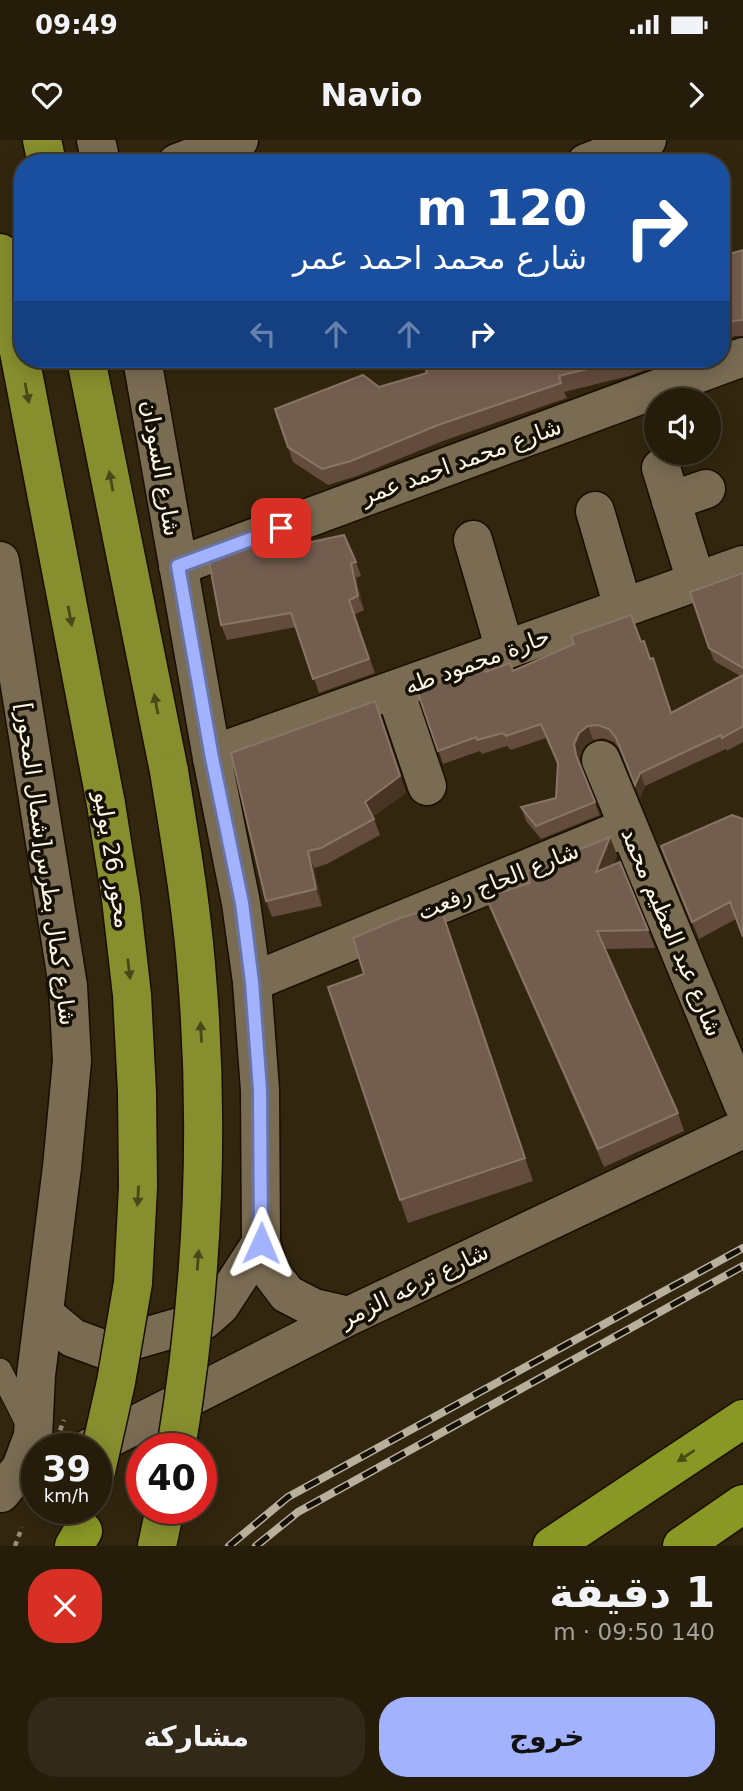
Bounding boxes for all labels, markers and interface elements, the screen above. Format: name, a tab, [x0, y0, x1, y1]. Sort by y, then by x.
text: 09:49	[35, 10, 118, 40]
icon: heart	[28, 76, 66, 114]
text: Navio	[320, 76, 423, 114]
icon: forward	[677, 76, 715, 114]
text: 120 m	[417, 180, 587, 237]
icon: right	[611, 182, 702, 273]
text: شارع محمد احمد عمر	[293, 239, 587, 277]
icon: left	[244, 315, 282, 353]
icon: ahead	[317, 315, 355, 353]
icon: ahead	[390, 315, 428, 353]
icon: right	[463, 315, 501, 353]
one-way arrow	[21, 382, 32, 404]
map controls	[644, 388, 721, 465]
button: sound	[644, 388, 721, 465]
street label: شارع السودان	[135, 398, 186, 538]
street label: شارع محمد احمد عمر	[356, 413, 565, 511]
one-way arrow	[105, 470, 116, 492]
pin	[251, 498, 311, 558]
icon: arrive	[262, 509, 300, 547]
one-way arrow	[64, 605, 75, 627]
street label: حارة محمود طه	[401, 623, 553, 700]
one-way arrow	[150, 693, 161, 715]
street label: شارع كمال بطرس[شمال المحور]	[9, 701, 82, 1027]
street label: محور 26 يوليو	[88, 789, 137, 930]
street label: شارع عبد العظيم محمد	[615, 824, 728, 1041]
street label: شارع الحاج رفعت	[414, 837, 583, 926]
one-way arrow	[124, 958, 135, 980]
one-way arrow	[195, 1021, 206, 1043]
one-way arrow	[132, 1185, 143, 1207]
position arrow	[224, 1206, 298, 1280]
street label: شارع ترعه الزمر	[335, 1238, 493, 1334]
one-way arrow	[193, 1248, 204, 1270]
speed limit sign: 40	[126, 1433, 217, 1524]
text: 39	[42, 1449, 91, 1489]
one-way arrow	[677, 1449, 695, 1463]
text: km/h	[44, 1485, 89, 1506]
text: 1 دقيقة	[549, 1568, 715, 1617]
button: close	[28, 1569, 102, 1643]
text: 140 m · 09:50	[553, 1619, 715, 1645]
button: مشاركة	[28, 1697, 365, 1777]
button: خروج	[379, 1697, 715, 1777]

